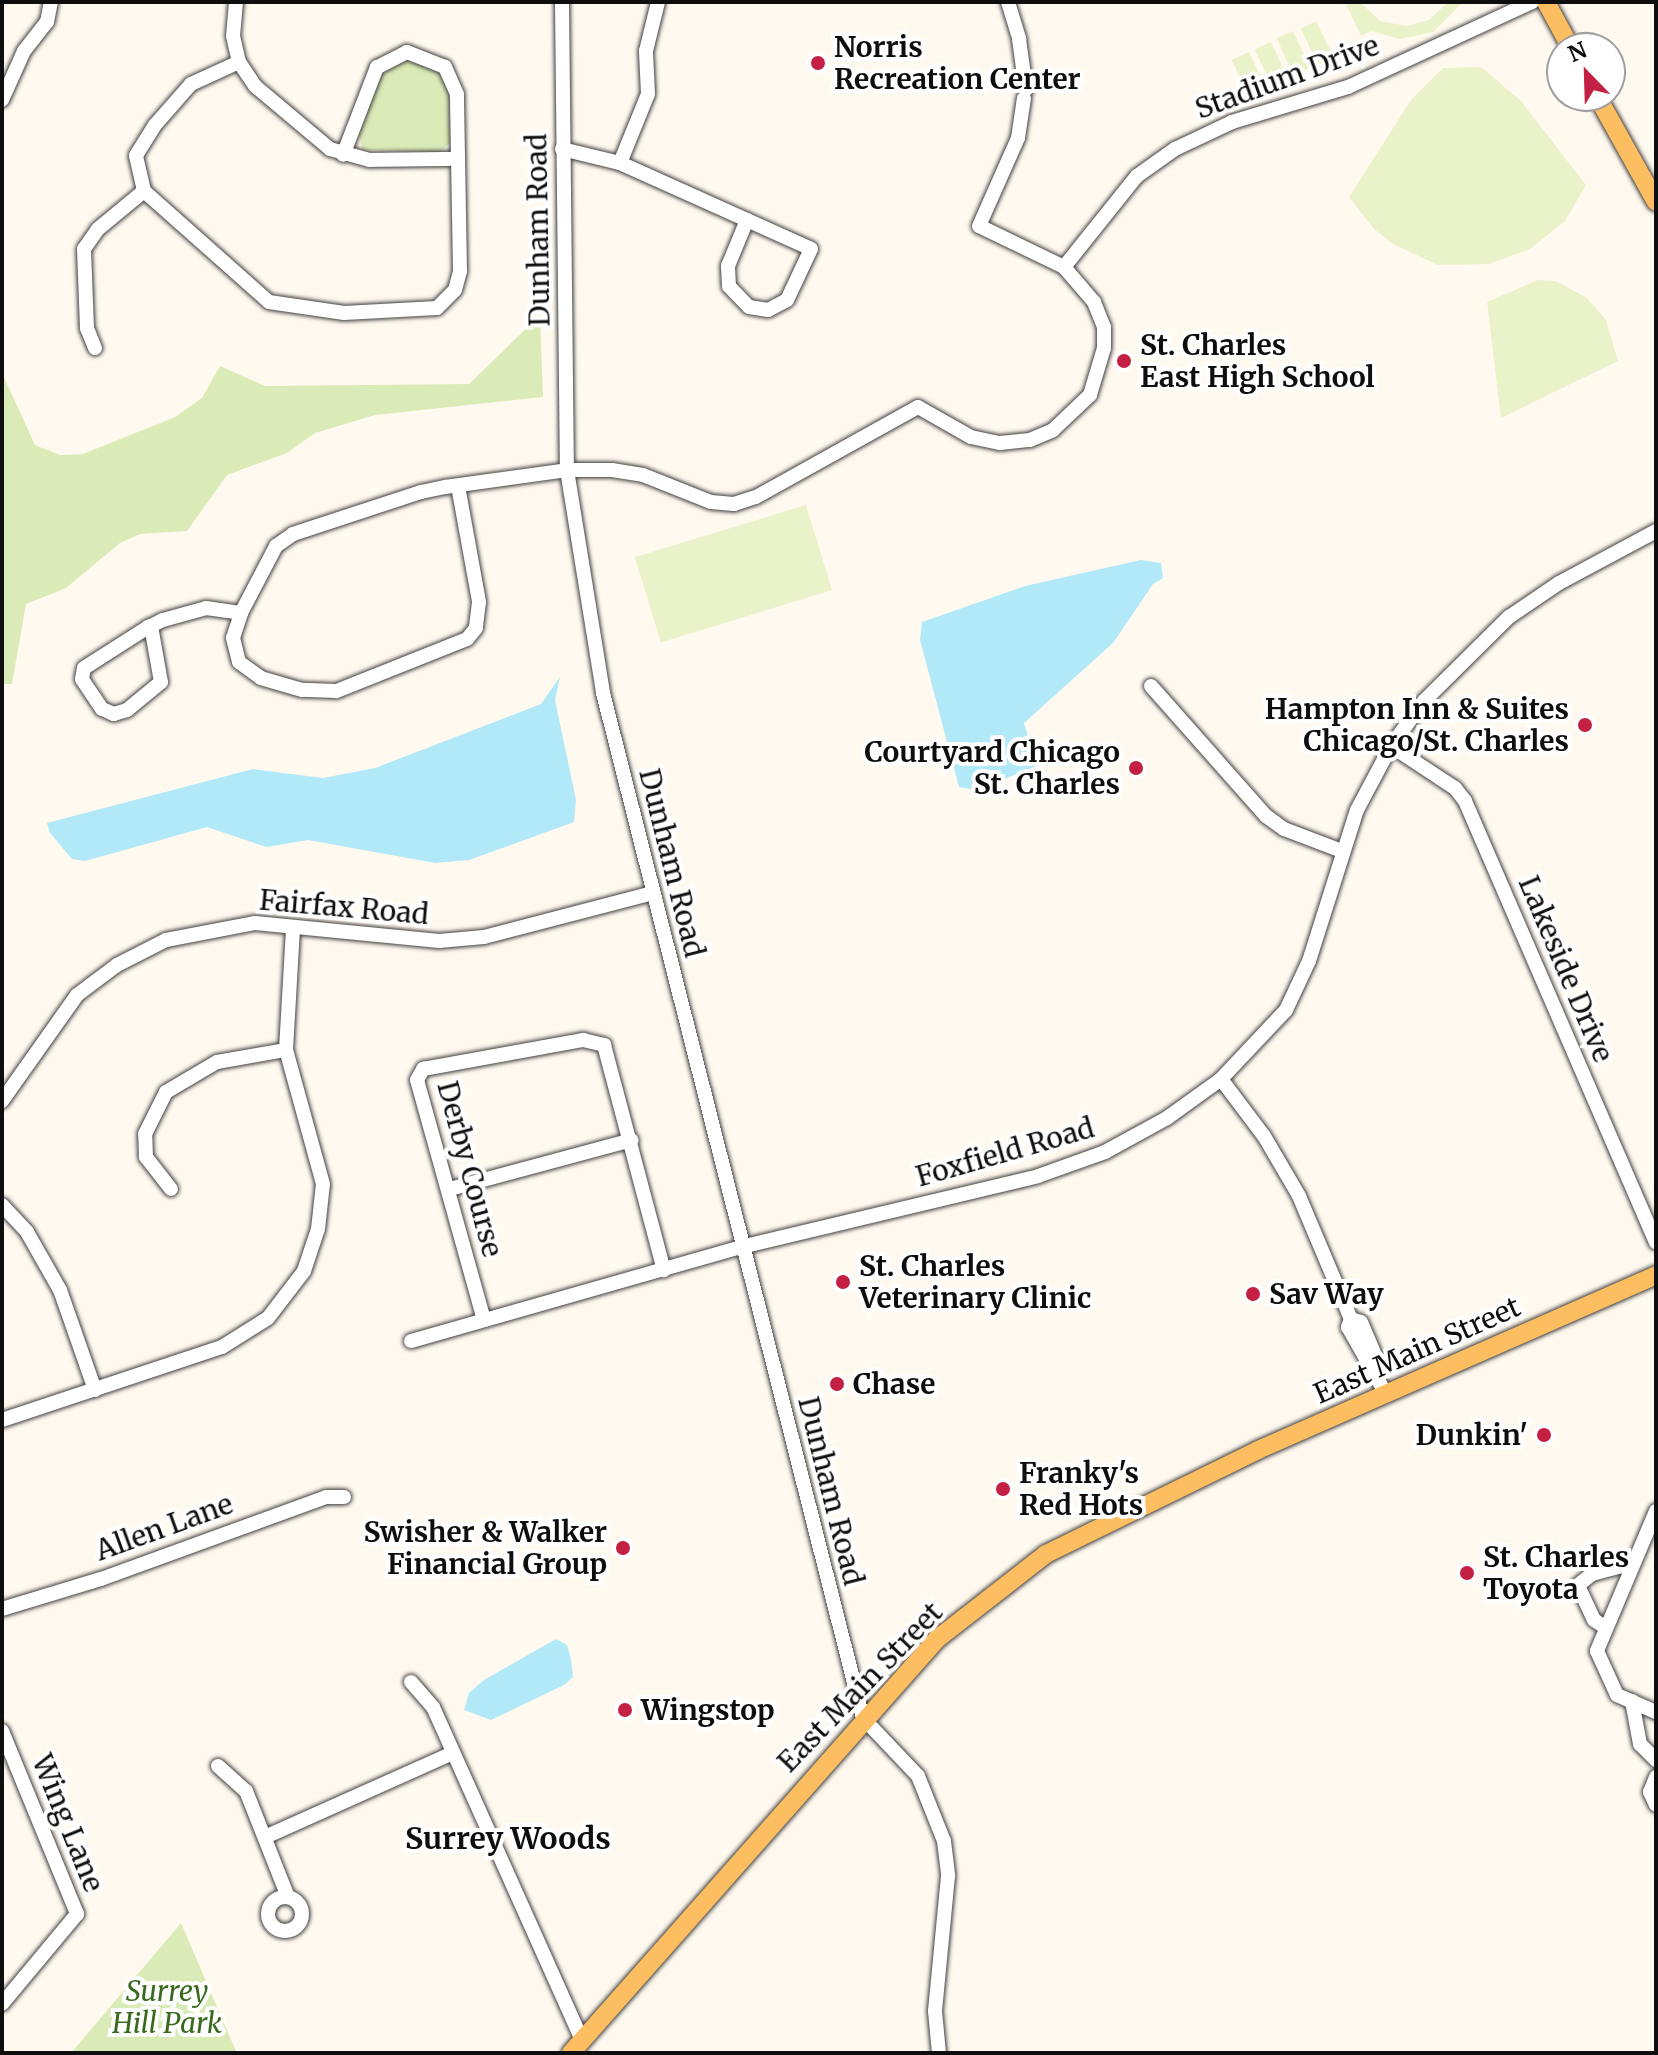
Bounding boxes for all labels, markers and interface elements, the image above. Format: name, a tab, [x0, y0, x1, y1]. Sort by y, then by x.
street label: Stadium Drive	[1191, 28, 1383, 126]
place label: Norris Recreation Center	[834, 30, 1081, 96]
north arrow	[1546, 32, 1626, 112]
text: N	[1564, 35, 1591, 68]
marker: Norris Recreation Center	[809, 54, 827, 72]
street label: Dunham Road	[520, 133, 556, 327]
place label: St. Charles East High School	[1140, 328, 1375, 394]
marker: St. Charles East High School	[1115, 352, 1133, 370]
place label: Hampton Inn & Suites Chicago/St. Charles	[1265, 692, 1569, 758]
marker: Hampton Inn & Suites Chicago/St. Charles	[1576, 716, 1594, 734]
place label: Courtyard Chicago St. Charles	[864, 735, 1120, 801]
marker: Courtyard Chicago St. Charles	[1127, 759, 1145, 777]
street label: Dunham Road	[632, 765, 712, 961]
street label: Lakeside Drive	[1512, 871, 1620, 1067]
street label: Fairfax Road	[258, 883, 430, 931]
street label: Derby Course	[430, 1078, 510, 1260]
street label: Foxfield Road	[912, 1111, 1098, 1193]
place label: St. Charles Veterinary Clinic	[859, 1249, 1091, 1315]
marker: St. Charles Veterinary Clinic	[834, 1273, 852, 1291]
place label: Sav Way	[1269, 1277, 1384, 1311]
marker: Sav Way	[1244, 1285, 1262, 1303]
street label: East Main Street	[1309, 1289, 1525, 1411]
place label: Chase	[853, 1367, 935, 1401]
marker: Chase	[828, 1375, 846, 1393]
street label: Dunham Road	[791, 1393, 871, 1589]
place label: Dunkin'	[1416, 1418, 1528, 1452]
marker: Dunkin'	[1535, 1426, 1553, 1444]
place label: Franky's Red Hots	[1019, 1456, 1143, 1522]
marker: Franky's Red Hots	[994, 1480, 1012, 1498]
street label: Allen Lane	[91, 1487, 237, 1567]
place label: Swisher & Walker Financial Group	[363, 1515, 607, 1581]
marker: Swisher & Walker Financial Group	[614, 1539, 632, 1557]
place label: St. Charles Toyota	[1483, 1540, 1629, 1606]
marker: St. Charles Toyota	[1458, 1564, 1476, 1582]
street label: East Main Street	[771, 1595, 949, 1779]
place label: Wingstop	[641, 1693, 775, 1727]
marker: Wingstop	[616, 1701, 634, 1719]
street label: Wing Lane	[25, 1749, 111, 1897]
district label: Surrey Woods	[405, 1820, 611, 1856]
park label: Surrey Hill Park	[112, 1974, 222, 2040]

